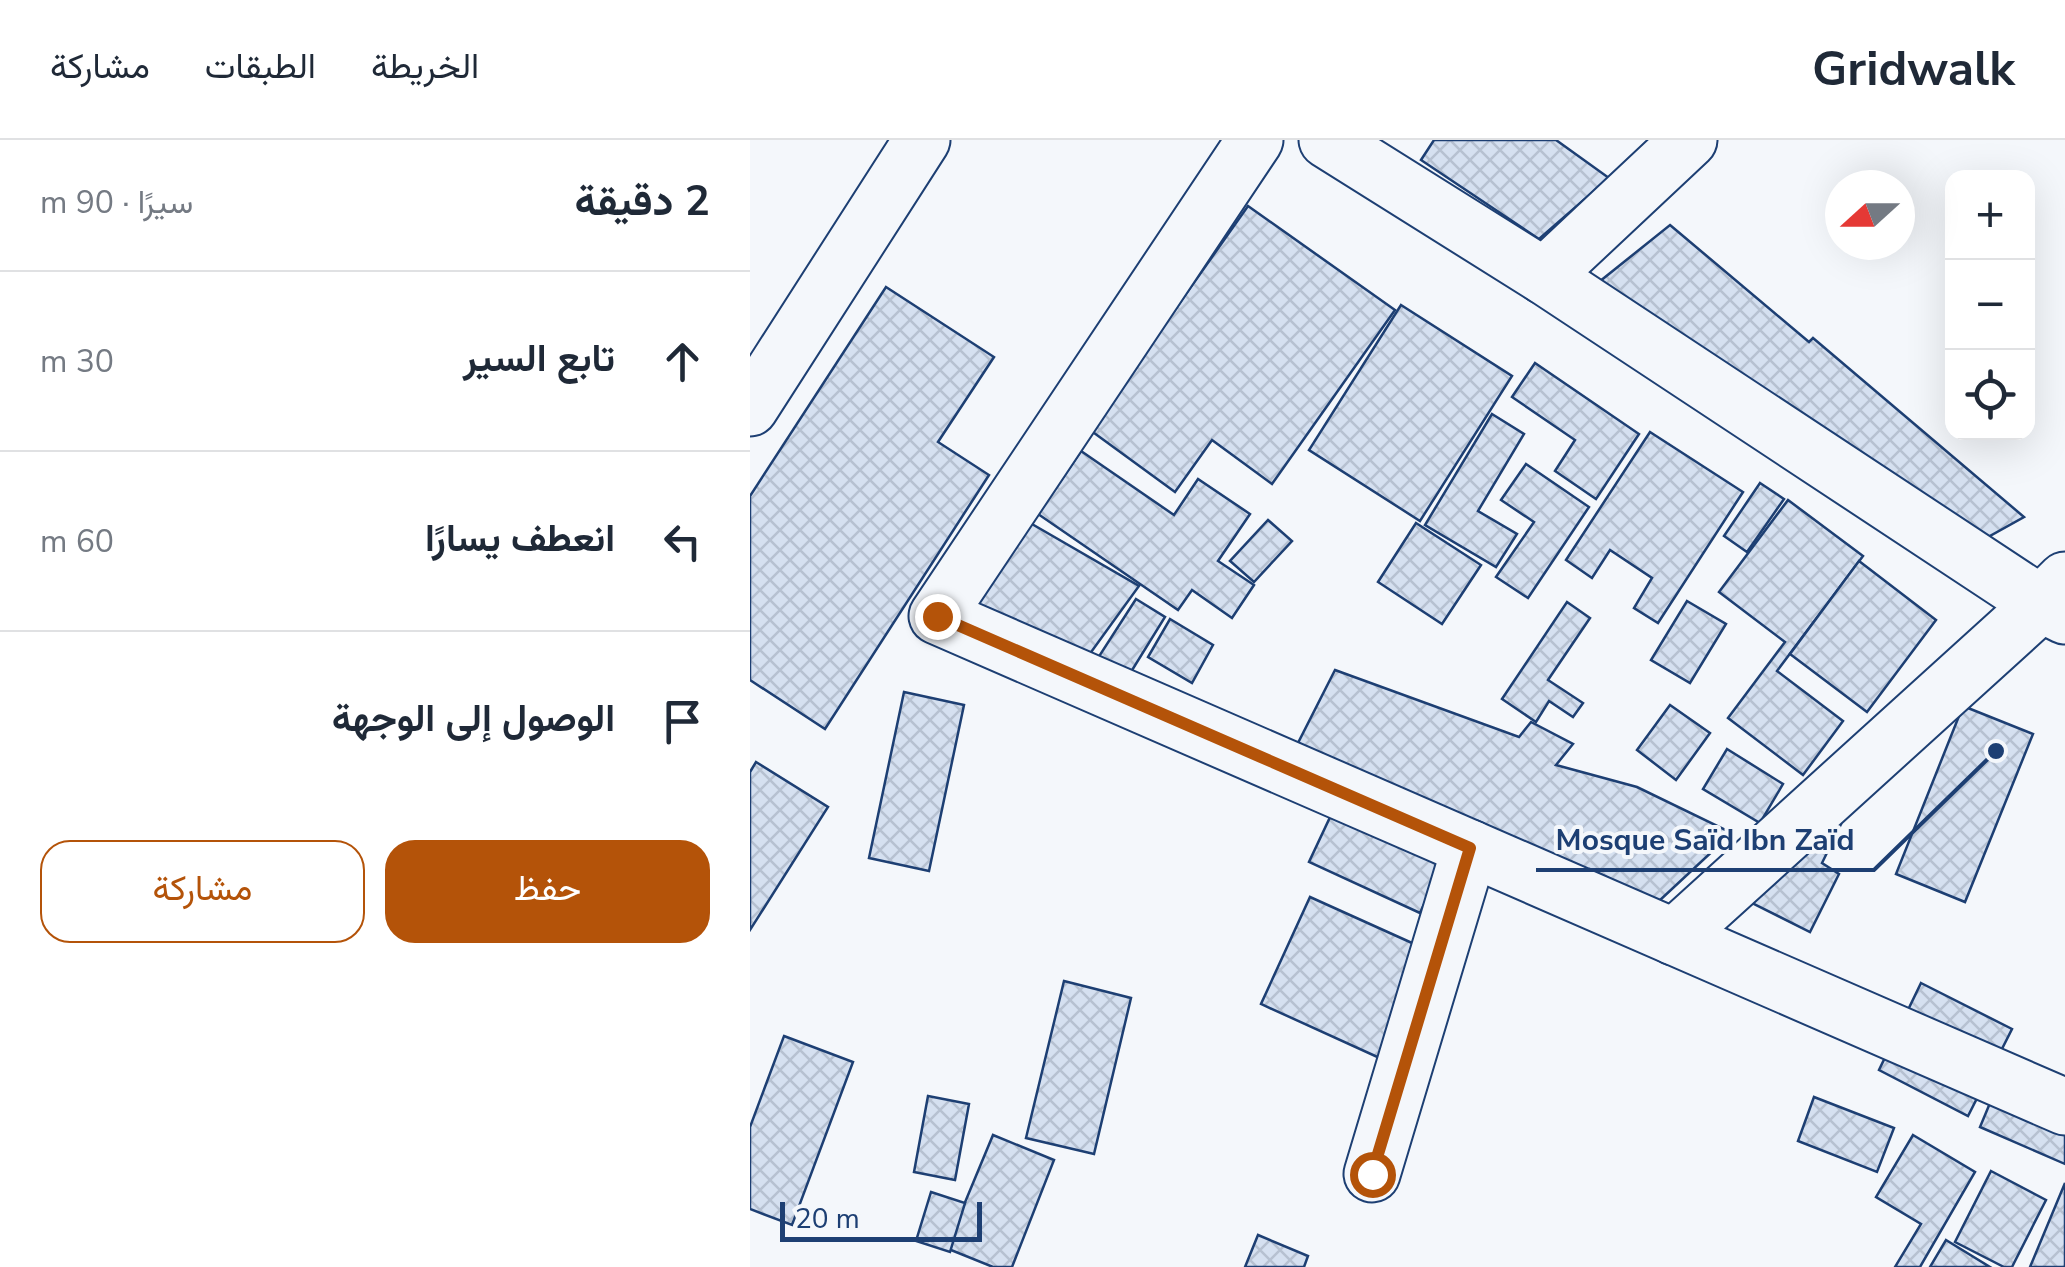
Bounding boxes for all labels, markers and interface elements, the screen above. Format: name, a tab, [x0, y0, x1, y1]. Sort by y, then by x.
text: Gridwalk	[1812, 36, 2015, 102]
text: مشاركة	[50, 43, 150, 90]
text: الطبقات	[205, 43, 316, 90]
text: الخريطة	[371, 43, 479, 90]
north arrow	[1825, 170, 1915, 260]
map controls	[1945, 170, 2035, 440]
button: +	[1945, 170, 2035, 260]
text: 2 دقيقة	[574, 173, 710, 230]
text: سيرًا · 90 m	[40, 181, 193, 224]
button: −	[1945, 260, 2035, 350]
text: تابع السير	[463, 333, 615, 384]
icon: ahead	[655, 334, 710, 389]
text: 30 m	[40, 340, 114, 383]
button: locate	[1945, 350, 2035, 440]
text: انعطف يسارًا	[425, 513, 615, 564]
icon: left	[655, 514, 710, 569]
text: 60 m	[40, 520, 114, 563]
route end	[915, 594, 961, 640]
text: الوصول إلى الوجهة	[332, 693, 615, 744]
icon: arrive	[655, 694, 710, 749]
callout: Mosque Saïd Ibn Zaïd	[1536, 810, 1874, 870]
text: Mosque Saïd Ibn Zaïd	[1556, 820, 1854, 861]
button: مشاركة	[40, 840, 365, 943]
button: حفظ	[385, 840, 710, 943]
route start	[1350, 1152, 1396, 1198]
scale bar	[780, 1197, 982, 1242]
text: 20 m	[795, 1200, 860, 1238]

